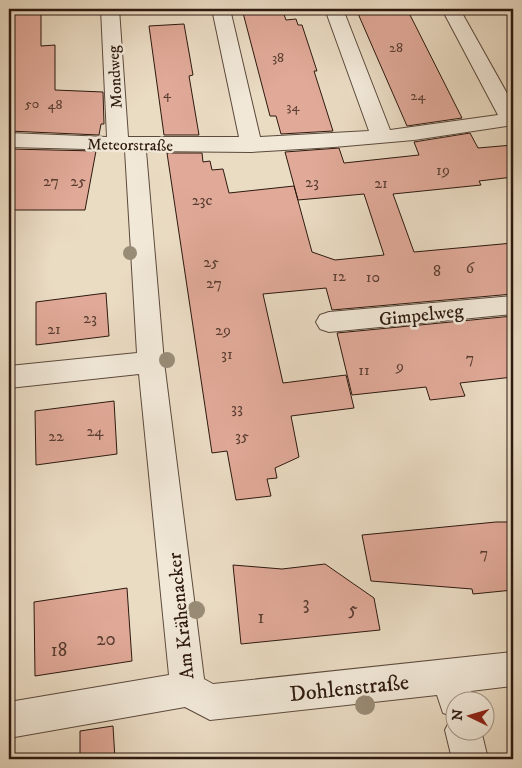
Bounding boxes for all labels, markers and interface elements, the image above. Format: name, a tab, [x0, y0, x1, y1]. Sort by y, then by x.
house number: 28	[389, 39, 403, 57]
street label: Mondweg	[103, 45, 127, 109]
house number: 38	[272, 49, 284, 67]
house number: 4	[163, 85, 172, 103]
house number: 24	[411, 87, 426, 105]
house number: 50	[25, 95, 39, 113]
house number: 48	[47, 96, 63, 114]
house number: 34	[286, 98, 301, 116]
street label: Meteorstraße	[87, 134, 174, 156]
house number: 19	[436, 160, 450, 180]
house number: 27	[43, 171, 59, 191]
house number: 25	[70, 171, 86, 191]
house number: 23	[305, 172, 319, 192]
house number: 21	[374, 173, 388, 193]
house number: 23c	[192, 190, 212, 210]
house number: 25	[203, 252, 219, 272]
house number: 6	[466, 258, 475, 278]
house number: 8	[433, 261, 441, 281]
house number: 12	[332, 266, 346, 286]
house number: 10	[366, 267, 380, 287]
house number: 27	[206, 273, 222, 293]
street label: Gimpelweg	[378, 300, 465, 331]
house number: 23	[83, 308, 97, 328]
house number: 21	[47, 319, 61, 339]
house number: 29	[215, 320, 231, 340]
house number: 31	[221, 344, 233, 364]
house number: 7	[466, 348, 474, 368]
house number: 9	[395, 356, 404, 376]
house number: 11	[358, 360, 370, 380]
house number: 33	[231, 398, 243, 418]
house number: 24	[86, 421, 104, 441]
house number: 22	[48, 426, 64, 446]
house number: 35	[235, 426, 249, 446]
house number: 7	[480, 543, 488, 563]
street label: Am Krähenacker	[163, 551, 200, 680]
house number: 3	[302, 592, 310, 615]
house number: 5	[348, 598, 358, 621]
house number: 1	[258, 606, 265, 629]
house number: 20	[96, 628, 116, 651]
house number: 18	[51, 639, 67, 662]
street label: Dohlenstraße	[288, 669, 410, 708]
north arrow	[444, 690, 494, 740]
text: N	[449, 708, 468, 721]

